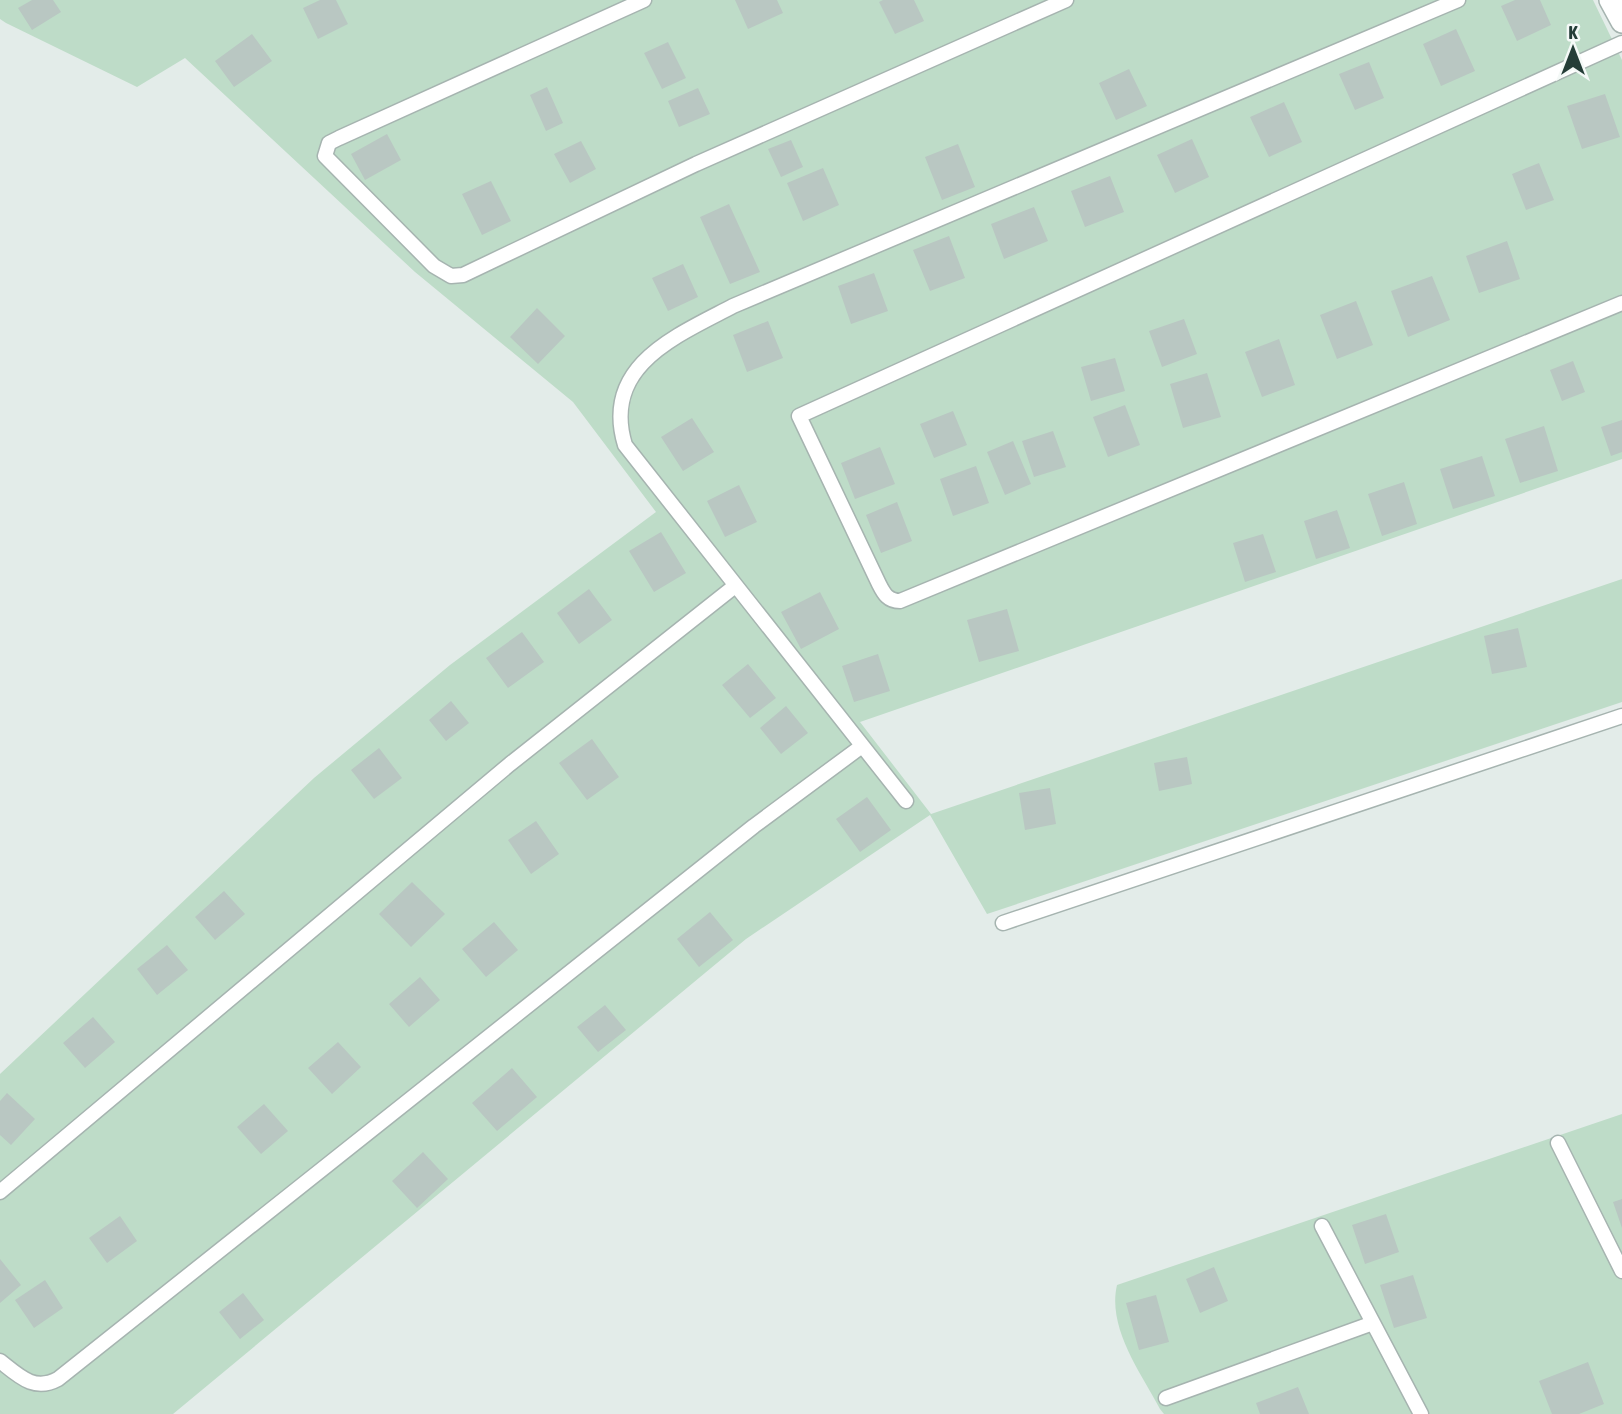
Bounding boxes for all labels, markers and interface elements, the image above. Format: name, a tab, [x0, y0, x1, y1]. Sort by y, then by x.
north arrow	[1538, 14, 1608, 84]
text: K	[1568, 21, 1578, 43]

